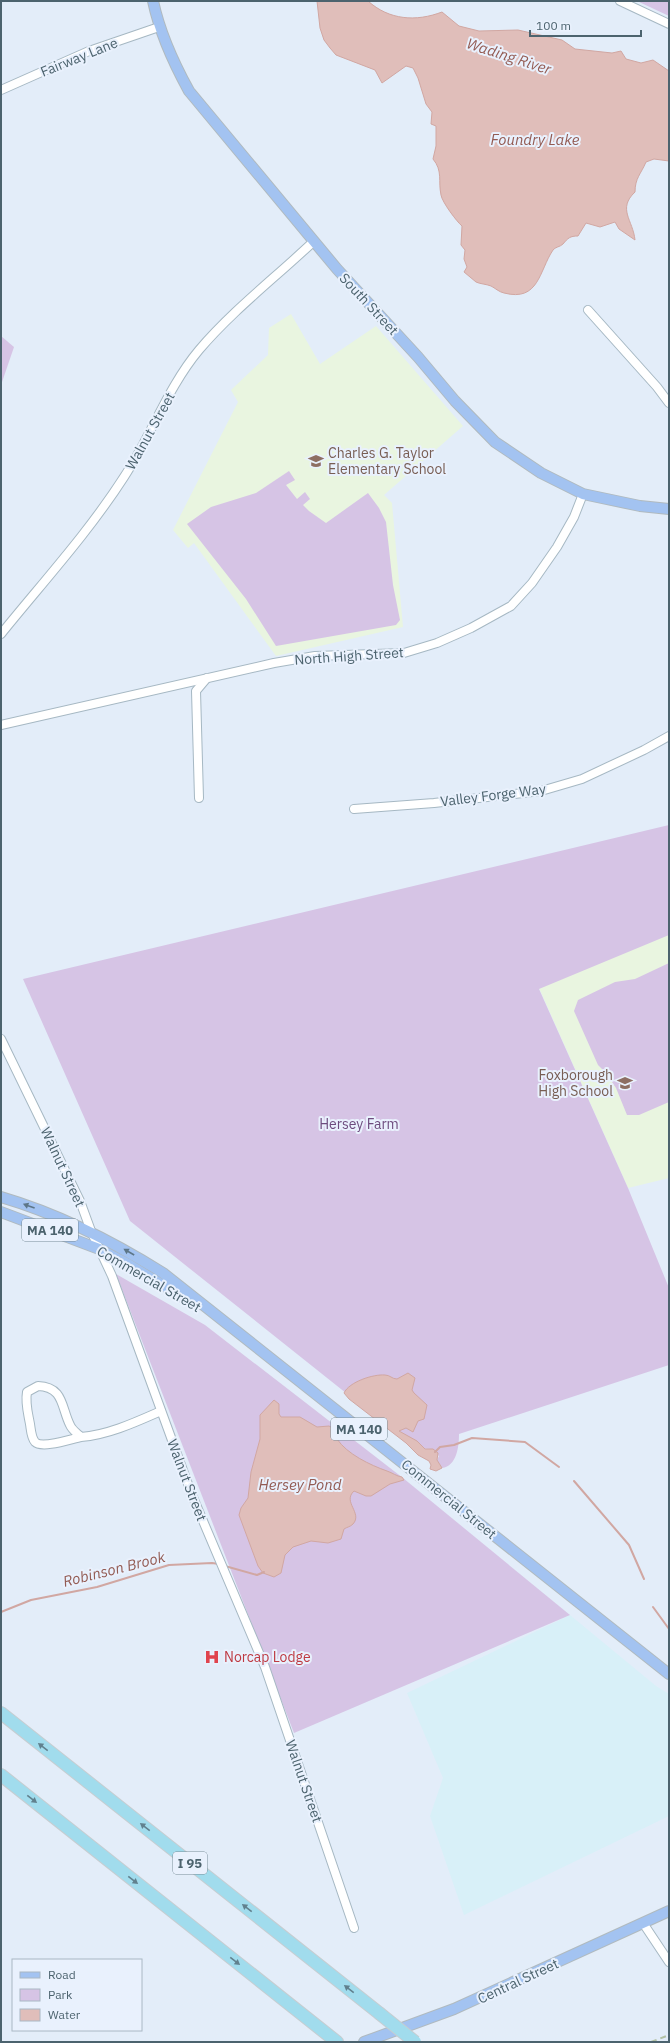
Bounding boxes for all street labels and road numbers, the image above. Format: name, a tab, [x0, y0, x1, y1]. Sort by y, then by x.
street label: Fairway Lane	[38, 33, 121, 81]
street label: South Street	[336, 269, 402, 339]
street label: Walnut Street	[121, 389, 179, 473]
street label: North High Street	[294, 643, 404, 669]
street label: Valley Forge Way	[439, 780, 547, 810]
street label: Walnut Street	[37, 1124, 89, 1210]
road number: MA 140	[22, 1219, 78, 1241]
street label: Commercial Street	[94, 1242, 204, 1316]
road number: MA 140	[331, 1418, 387, 1440]
street label: Walnut Street	[163, 1437, 211, 1524]
street label: Commercial Street	[398, 1455, 500, 1543]
street label: Walnut Street	[281, 1737, 327, 1825]
road number: I 95	[173, 1852, 207, 1874]
street label: Central Street	[475, 1954, 561, 2008]

